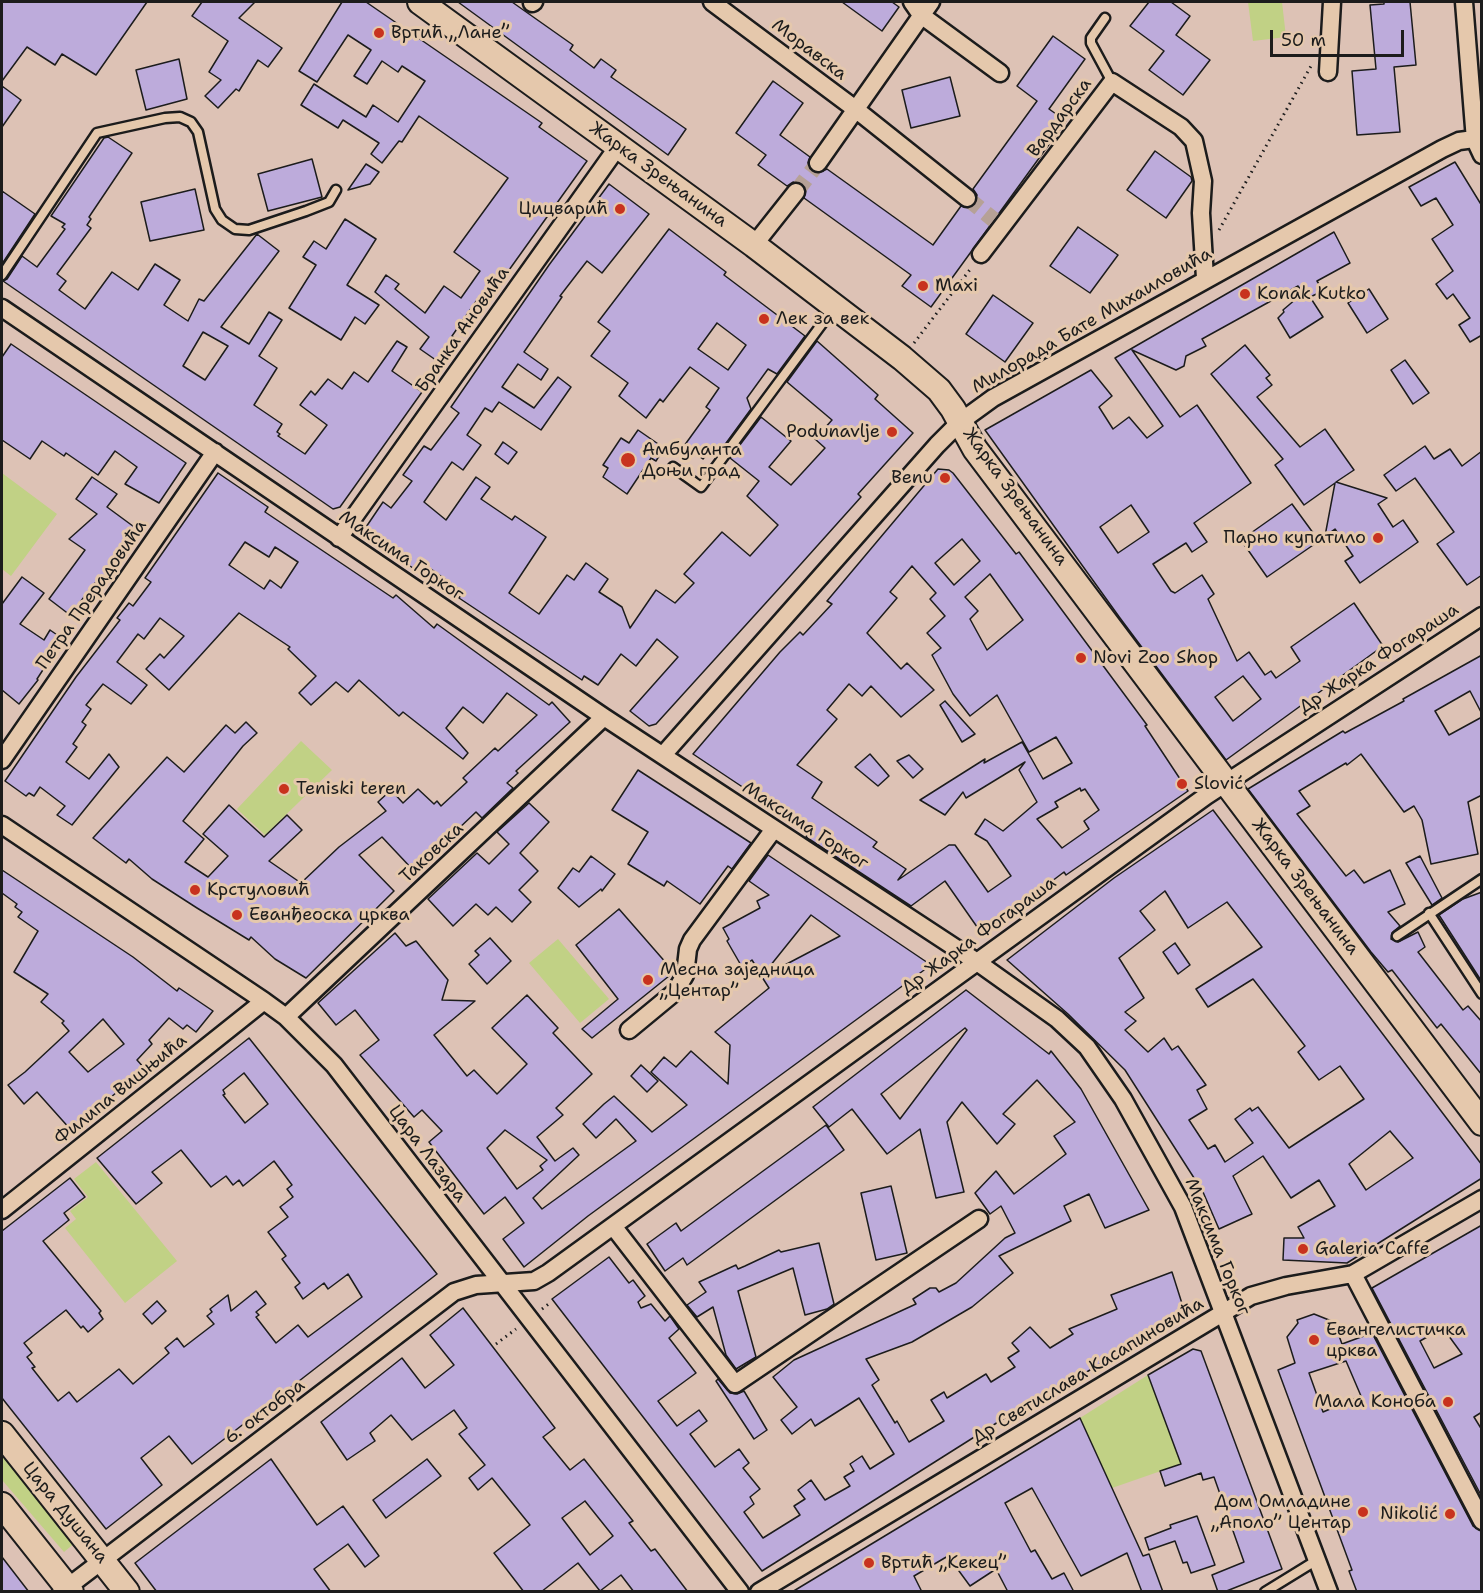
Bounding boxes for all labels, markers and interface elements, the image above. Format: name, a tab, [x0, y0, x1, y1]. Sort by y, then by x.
street label: Моравска	[767, 15, 851, 85]
scale bar	[1273, 18, 1406, 56]
place label: Вртић „Лане”	[391, 22, 509, 44]
marker: Вртић „Лане”	[372, 26, 386, 40]
text: 50 m	[1281, 28, 1326, 52]
street label: Вардарска	[1023, 74, 1097, 162]
street label: Жарка Зрењанина	[585, 118, 731, 232]
place label: Цицварић	[518, 198, 608, 220]
marker: Цицварић	[613, 202, 627, 216]
street label: Милорада Бате Михаиловића	[968, 243, 1216, 399]
street label: Бранка Ановића	[412, 263, 514, 397]
place label: Maxi	[935, 275, 978, 297]
marker: Maxi	[916, 279, 930, 293]
place label: Konak Kutko	[1257, 283, 1366, 305]
marker: Konak Kutko	[1238, 287, 1252, 301]
place label: Лек за век	[776, 308, 869, 330]
marker: Лек за век	[757, 312, 771, 326]
place label: Podunavlje	[786, 421, 880, 443]
street label: Жарка Зрењанина	[958, 424, 1072, 570]
marker: Podunavlje	[885, 425, 899, 439]
place label: Амбуланта Доњи град	[642, 439, 742, 482]
marker: Амбуланта Доњи град	[619, 451, 637, 469]
place label: Benu	[891, 467, 933, 489]
marker: Benu	[938, 471, 952, 485]
street label: Максима Горког	[334, 506, 468, 606]
street label: Петра Прерадовића	[32, 516, 152, 674]
place label: Парно купатило	[1224, 527, 1366, 549]
marker: Парно купатило	[1371, 531, 1385, 545]
street label: Др Жарка Фогараша	[1295, 599, 1463, 719]
place label: Novi Zoo Shop	[1093, 647, 1218, 669]
marker: Novi Zoo Shop	[1074, 651, 1088, 665]
place label: Slović	[1194, 773, 1243, 795]
street label: Максима Горког	[738, 777, 872, 875]
marker: Slović	[1175, 777, 1189, 791]
place label: Teniski teren	[296, 778, 406, 800]
marker: Teniski teren	[277, 782, 291, 796]
street label: Жарка Зрењанина	[1247, 815, 1363, 959]
street label: Таковска	[396, 818, 468, 888]
street label: Др Жарка Фогараша	[897, 872, 1061, 1000]
place label: Крстуловић	[207, 879, 310, 901]
marker: Крстуловић	[188, 883, 202, 897]
place label: Еванђеоска црква	[249, 904, 410, 926]
marker: Еванђеоска црква	[230, 908, 244, 922]
place label: Месна заједница „Центар”	[660, 959, 814, 1002]
marker: Месна заједница „Центар”	[641, 973, 655, 987]
street label: Филипа Вишњића	[50, 1030, 192, 1150]
street label: Цара Лазара	[383, 1101, 471, 1207]
street label: Максима Горког	[1180, 1175, 1254, 1319]
place label: Galeria Caffe	[1315, 1238, 1430, 1260]
marker: Galeria Caffe	[1296, 1242, 1310, 1256]
street label: Др Светислава Касапиновића	[968, 1293, 1208, 1449]
place label: Евангелистичка црква	[1326, 1319, 1466, 1362]
marker: Евангелистичка црква	[1307, 1333, 1321, 1347]
street label: 6. октобра	[221, 1375, 309, 1449]
place label: Мала Коноба	[1314, 1391, 1436, 1413]
marker: Мала Коноба	[1441, 1395, 1455, 1409]
street label: Цара Душана	[18, 1458, 112, 1568]
place label: Дом Омладине „Аполо” Центар	[1211, 1491, 1351, 1534]
place label: Nikolić	[1380, 1503, 1438, 1525]
marker: Дом Омладине „Аполо” Центар	[1356, 1505, 1370, 1519]
marker: Nikolić	[1443, 1507, 1457, 1521]
place label: Вртић „Кекец”	[881, 1552, 1006, 1574]
marker: Вртић „Кекец”	[862, 1556, 876, 1570]

